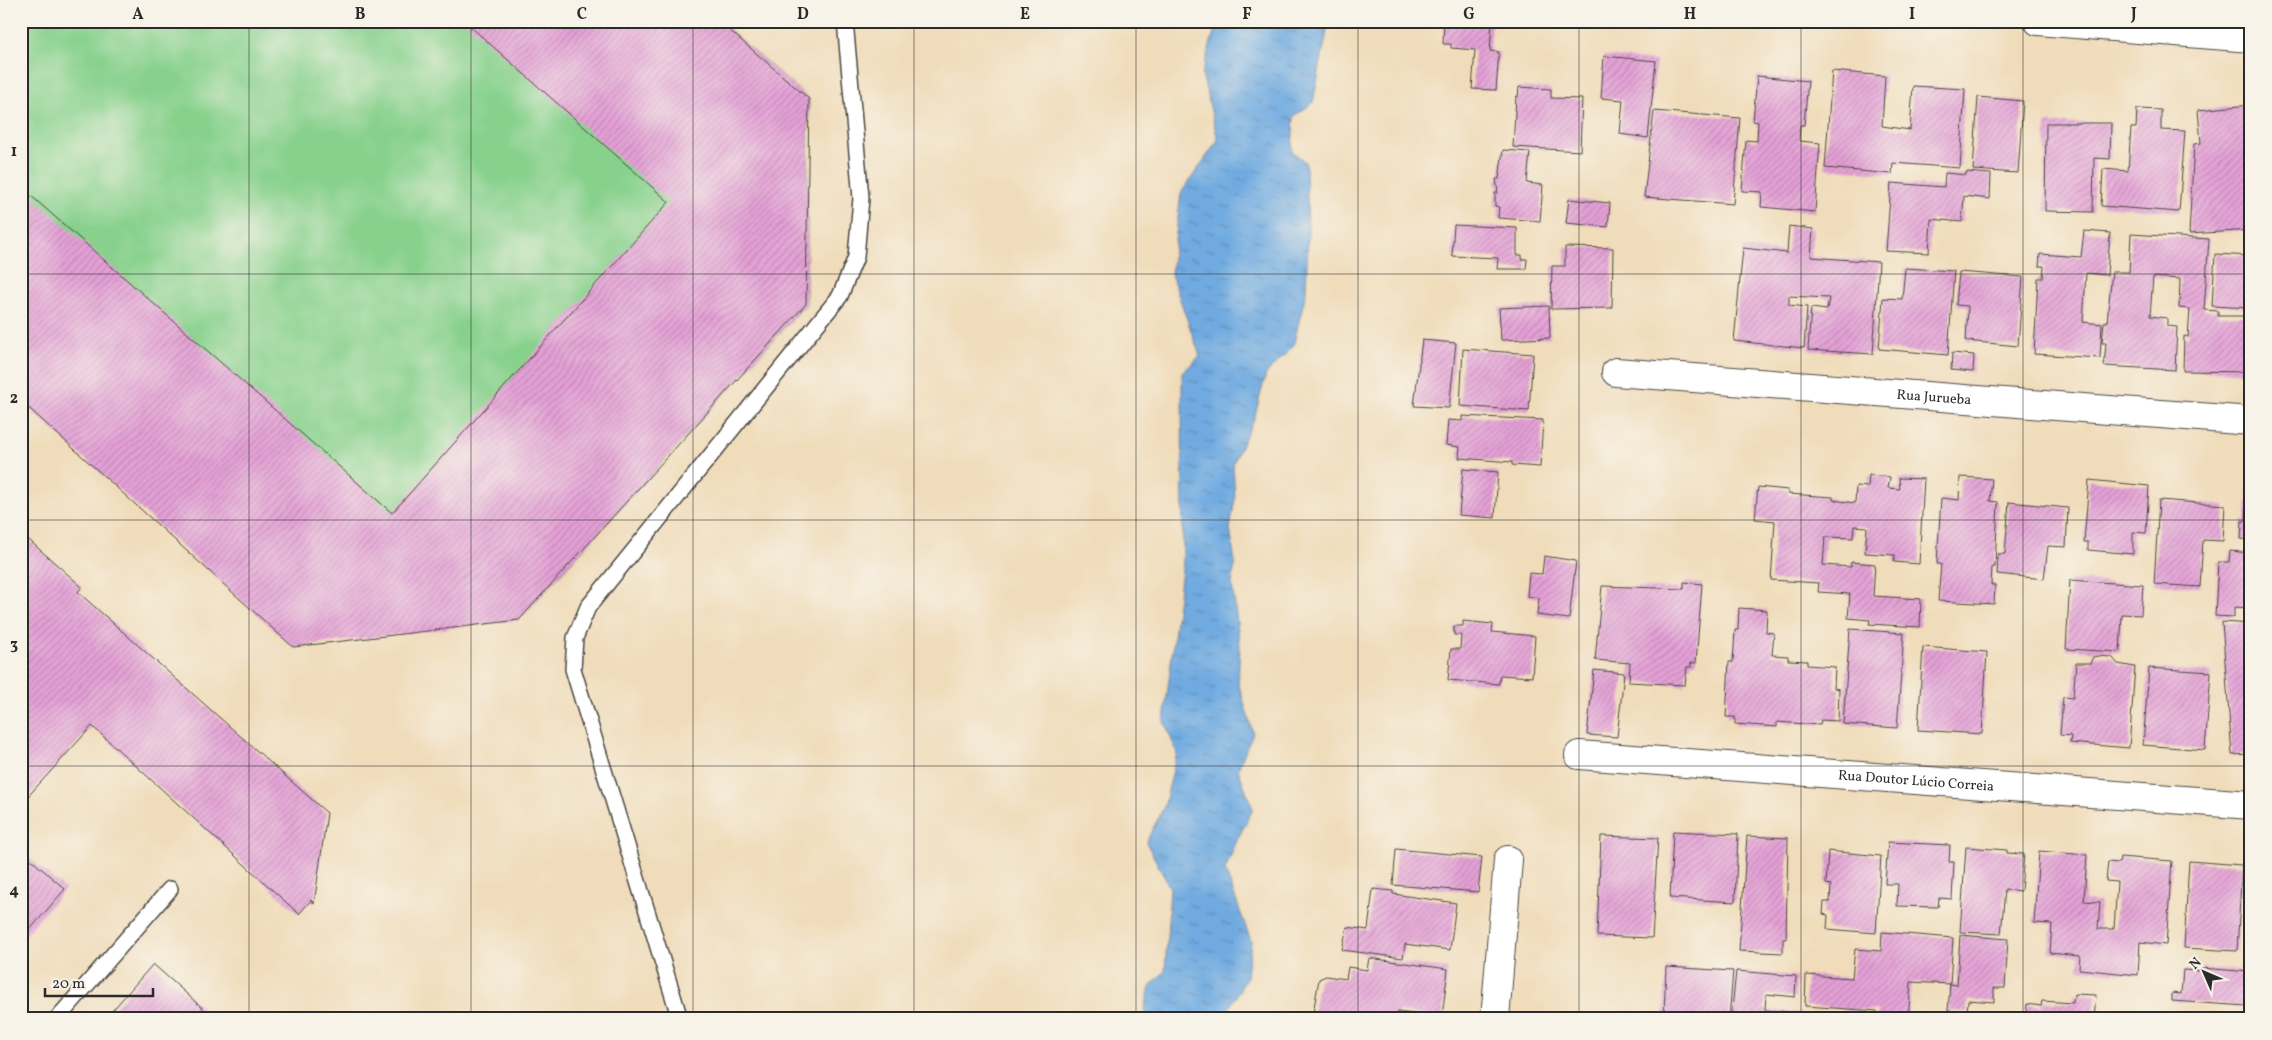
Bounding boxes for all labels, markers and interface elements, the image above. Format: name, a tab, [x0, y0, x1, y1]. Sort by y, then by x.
text: A	[132, 4, 144, 26]
text: B	[355, 4, 366, 26]
text: C	[577, 4, 587, 26]
text: D	[797, 4, 809, 26]
text: E	[1020, 4, 1030, 26]
text: F	[1242, 4, 1252, 26]
text: G	[1463, 4, 1475, 26]
text: H	[1684, 4, 1696, 26]
text: I	[1909, 4, 1915, 26]
text: J	[2130, 4, 2137, 26]
text: 1	[11, 141, 17, 163]
street label: Rua Jurueba	[1896, 386, 1972, 410]
text: 2	[10, 388, 18, 410]
text: 3	[10, 634, 18, 656]
street label: Rua Doutor Lúcio Correia	[1837, 766, 1995, 797]
text: 4	[9, 880, 19, 902]
north arrow	[2180, 948, 2230, 998]
text: N	[2186, 954, 2206, 974]
scale bar	[45, 965, 152, 997]
text: 20 m	[52, 974, 85, 995]

